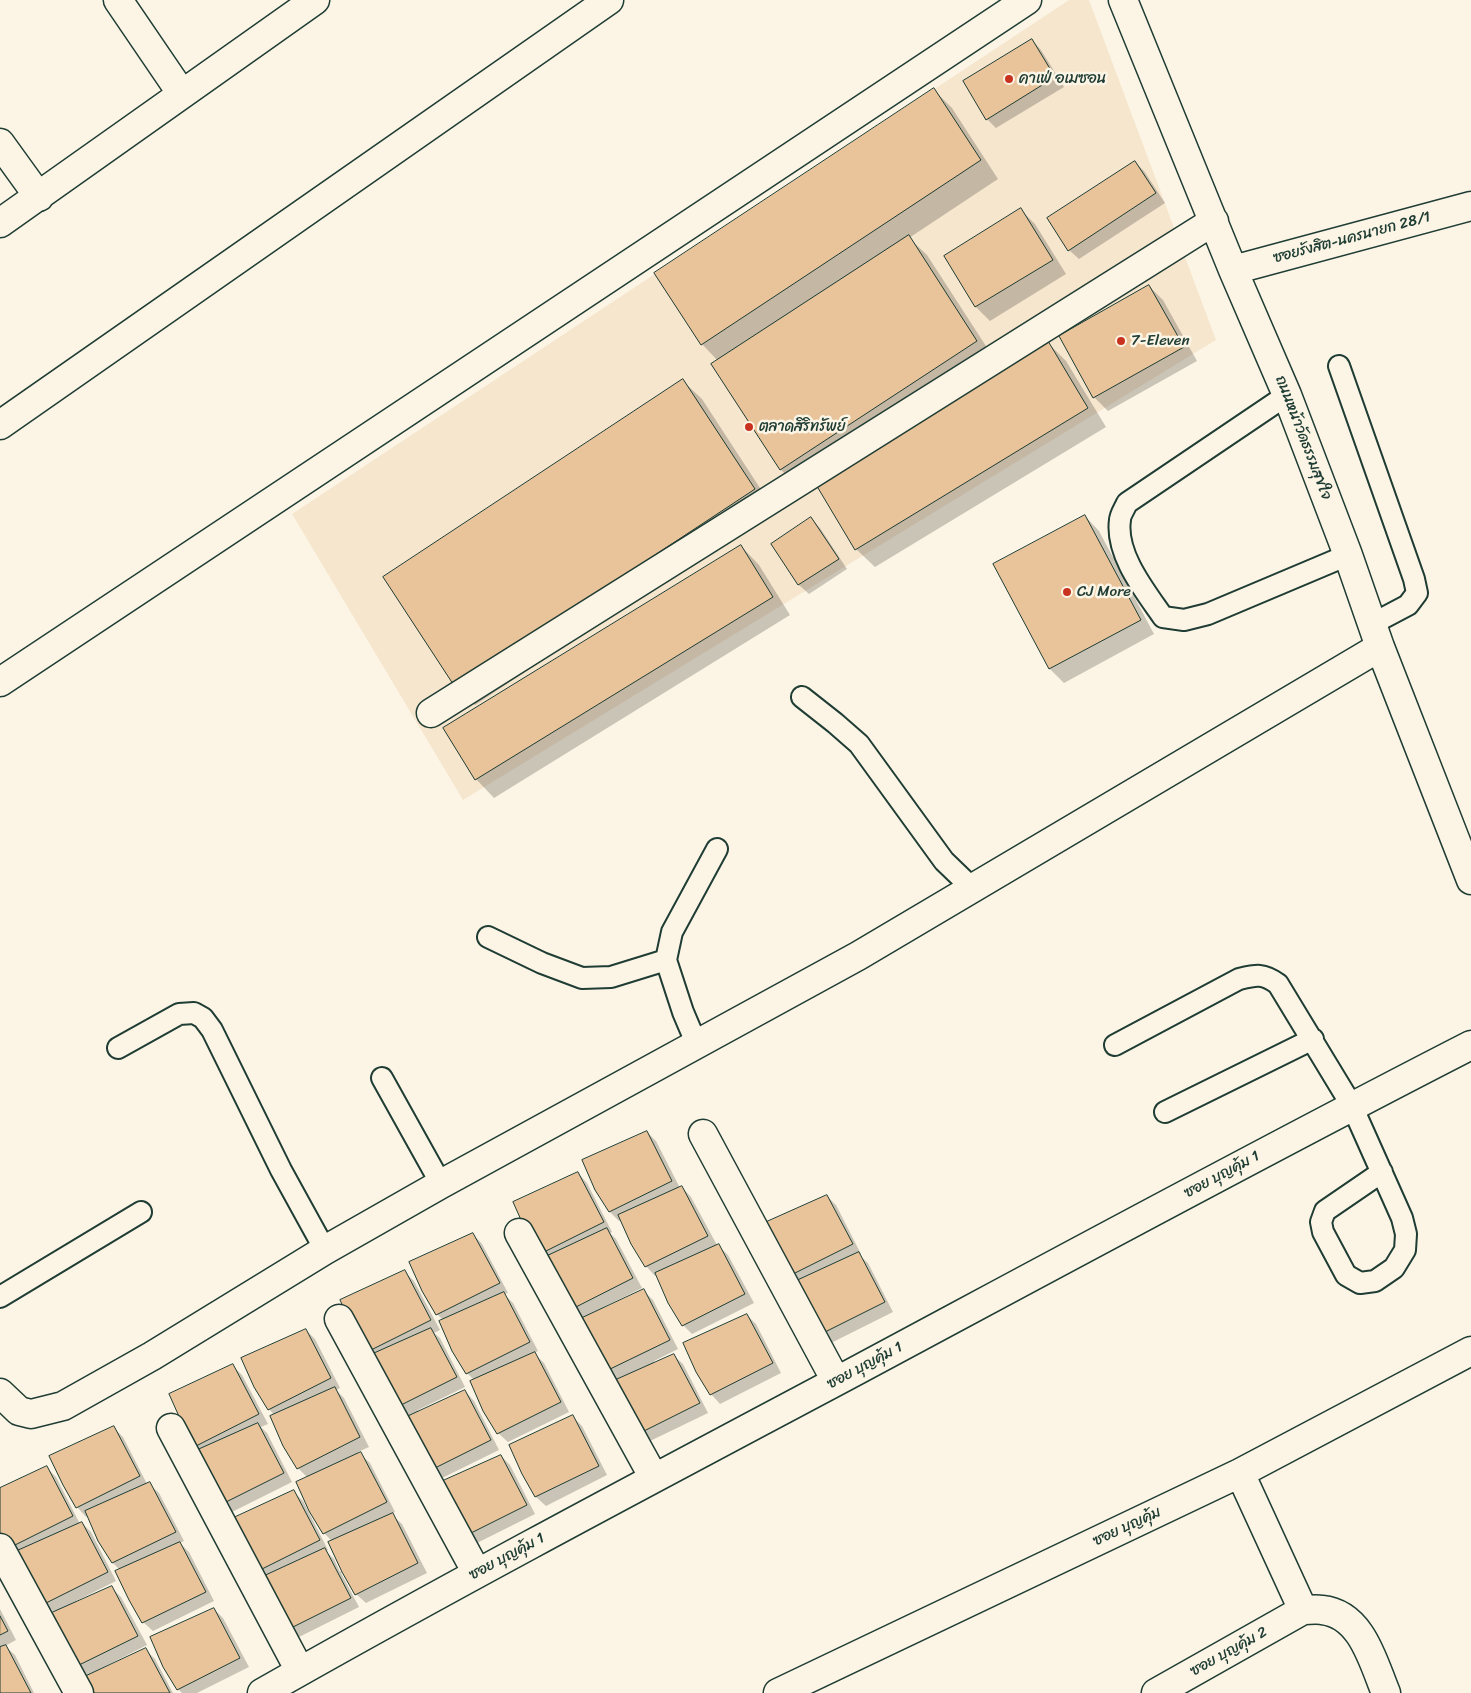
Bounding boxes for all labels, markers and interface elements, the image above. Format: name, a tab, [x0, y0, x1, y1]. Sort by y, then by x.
place label: คาเฟ่ อเมซอน	[1019, 70, 1106, 88]
marker: คาเฟ่ อเมซอน	[1003, 73, 1015, 85]
street label: ซอยรังสิต-นครนายก 28/1	[1271, 208, 1433, 268]
place label: 7-Eleven	[1131, 332, 1190, 350]
marker: 7-Eleven	[1115, 335, 1127, 347]
street label: ถนนหน้าวัดธรรมสุขใจ	[1271, 373, 1335, 503]
place label: ตลาดสิริทรัพย์	[759, 418, 846, 436]
marker: ตลาดสิริทรัพย์	[743, 421, 755, 433]
place label: CJ More	[1077, 583, 1131, 601]
marker: CJ More	[1061, 586, 1073, 598]
street label: ซอย บุญคุ้ม 1	[1181, 1148, 1263, 1202]
street label: ซอย บุญคุ้ม 1	[824, 1339, 906, 1393]
street label: ซอย บุญคุ้ม	[1090, 1504, 1164, 1550]
street label: ซอย บุญคุ้ม 1	[466, 1530, 548, 1584]
street label: ซอย บุญคุ้ม 2	[1187, 1623, 1271, 1681]

